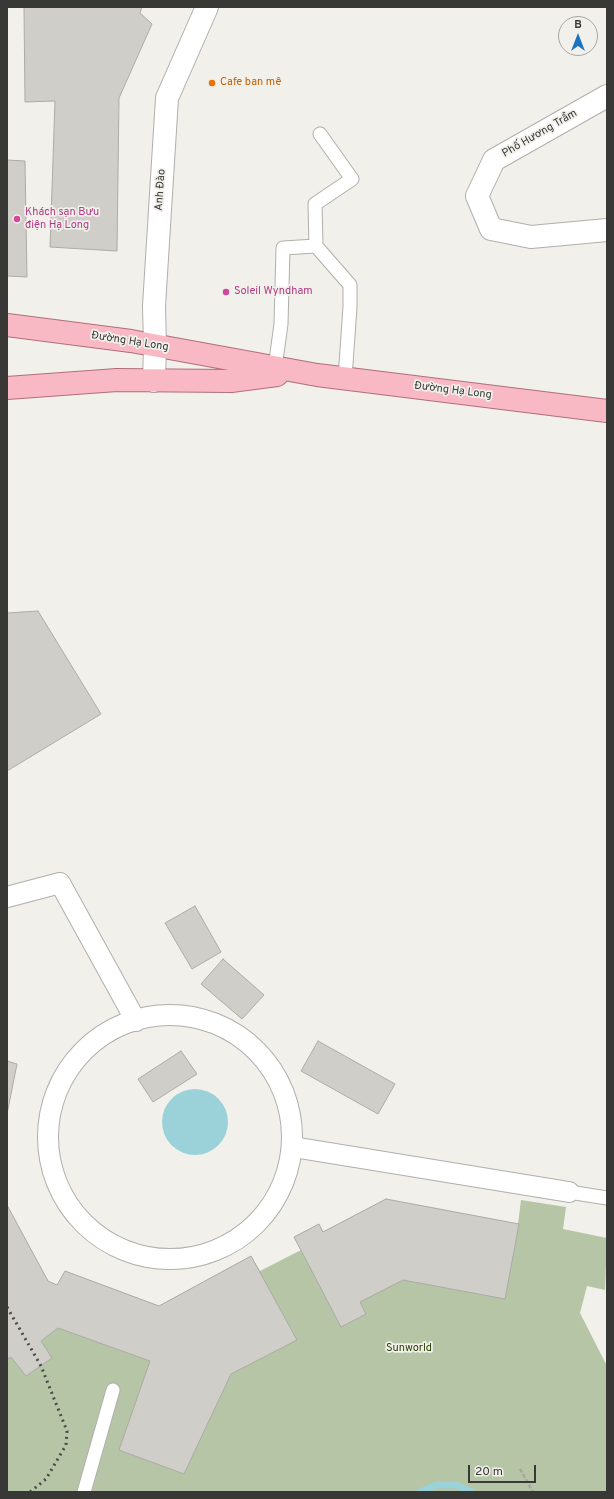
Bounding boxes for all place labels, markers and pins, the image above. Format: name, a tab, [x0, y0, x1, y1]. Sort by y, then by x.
place label: Cafe ban mê	[220, 76, 281, 90]
marker: Cafe ban mê	[207, 78, 217, 88]
place label: Khách sạn Bưu điện Hạ Long	[25, 206, 99, 232]
marker: Khách sạn Bưu điện Hạ Long	[12, 214, 22, 224]
place label: Soleil Wyndham	[234, 285, 313, 299]
marker: Soleil Wyndham	[221, 287, 231, 297]

